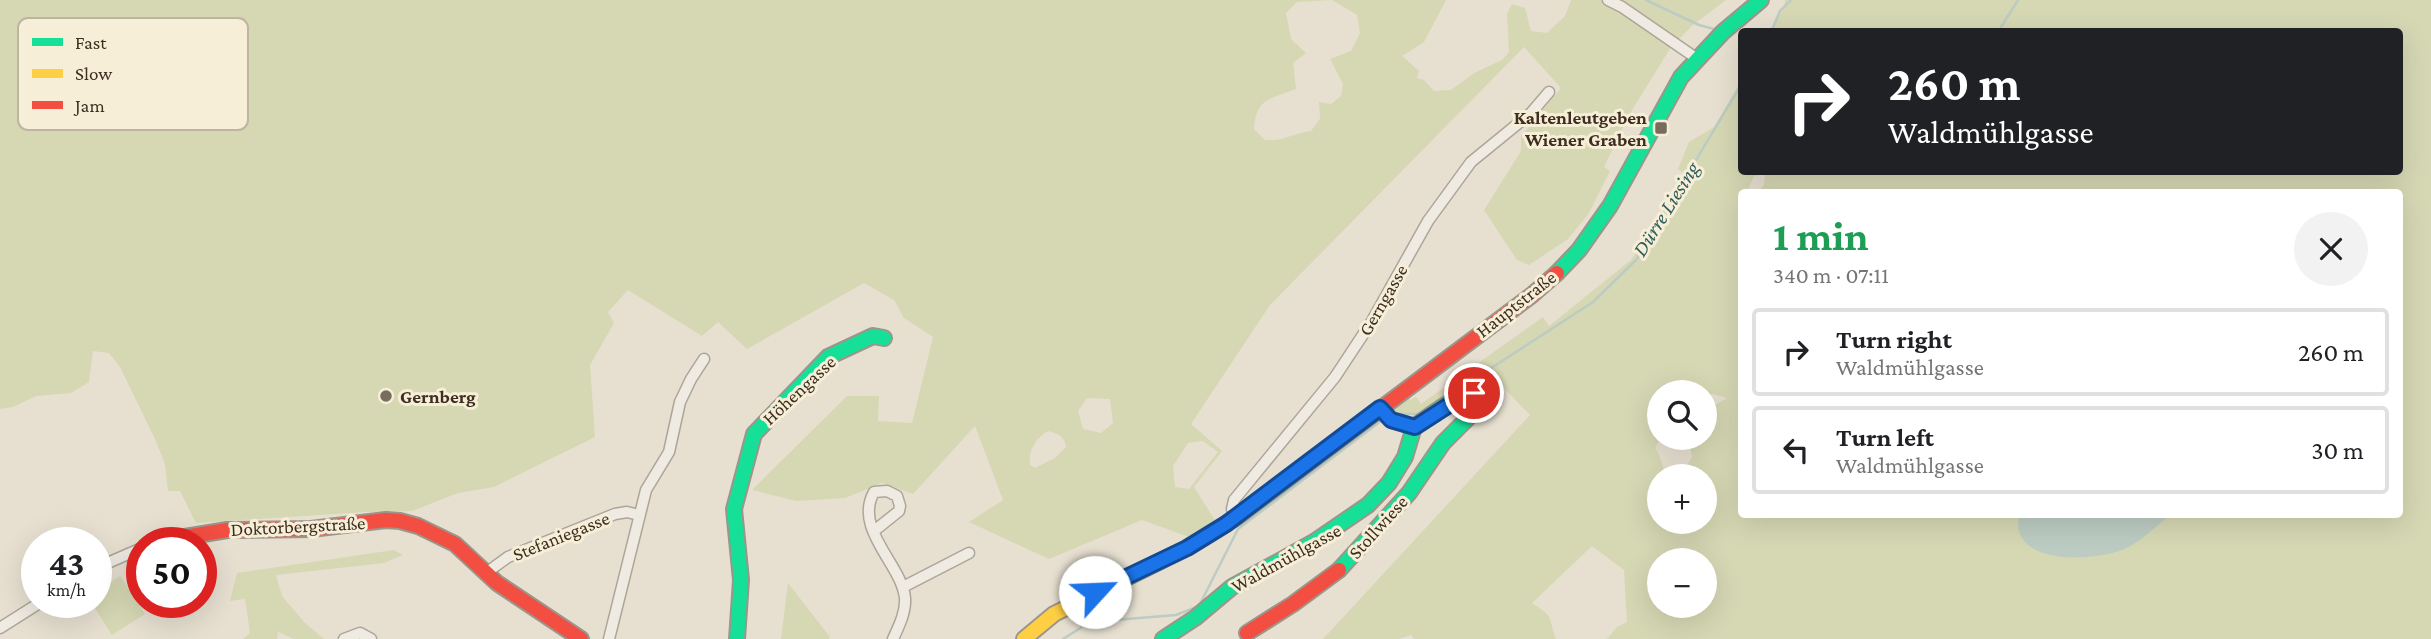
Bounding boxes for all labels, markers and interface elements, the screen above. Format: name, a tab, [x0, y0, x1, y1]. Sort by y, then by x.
legend	[18, 18, 248, 130]
text: Fast	[75, 32, 107, 53]
icon: right	[1773, 56, 1864, 147]
text: 260 m	[1888, 56, 2020, 111]
text: Slow	[75, 63, 112, 84]
text: Jam	[73, 95, 105, 116]
place label: Kaltenleutgeben Wiener Graben	[1514, 107, 1647, 150]
text: Waldmühlgasse	[1888, 114, 2094, 150]
marker: Kaltenleutgeben Wiener Graben	[1653, 120, 1669, 136]
water label: Dürre Liesing	[1627, 157, 1705, 261]
text: 1 min	[1773, 212, 1869, 259]
button: close	[2294, 212, 2368, 286]
street label: Gerngasse	[1354, 261, 1412, 339]
text: 340 m · 07:11	[1773, 262, 1889, 288]
street label: Hauptstraße	[1472, 266, 1560, 342]
text: Turn right	[1836, 325, 1952, 354]
icon: right	[1777, 333, 1815, 371]
text: 260 m	[2298, 338, 2364, 367]
street label: Höhengasse	[758, 351, 840, 429]
text: Waldmühlgasse	[1836, 354, 1984, 380]
pin	[1444, 363, 1504, 423]
icon: arrive	[1455, 374, 1493, 412]
map controls	[1647, 380, 1717, 618]
button: search	[1647, 380, 1717, 450]
place label: Gernberg	[400, 386, 476, 407]
marker: Gernberg	[378, 388, 394, 404]
text: Turn left	[1836, 423, 1934, 452]
icon: left	[1777, 431, 1815, 469]
text: 30 m	[2311, 436, 2364, 465]
text: Waldmühlgasse	[1836, 452, 1984, 478]
button: +	[1647, 464, 1717, 534]
street label: Stollwiese	[1344, 491, 1412, 563]
street label: Stefaniegasse	[510, 507, 612, 565]
street label: Doktorbergstraße	[230, 512, 366, 540]
street label: Waldmühlgasse	[1228, 519, 1344, 597]
speed limit sign: 50	[126, 527, 217, 618]
text: 43	[49, 544, 84, 583]
button: −	[1647, 548, 1717, 618]
position arrow	[1058, 555, 1132, 629]
text: km/h	[47, 580, 86, 600]

